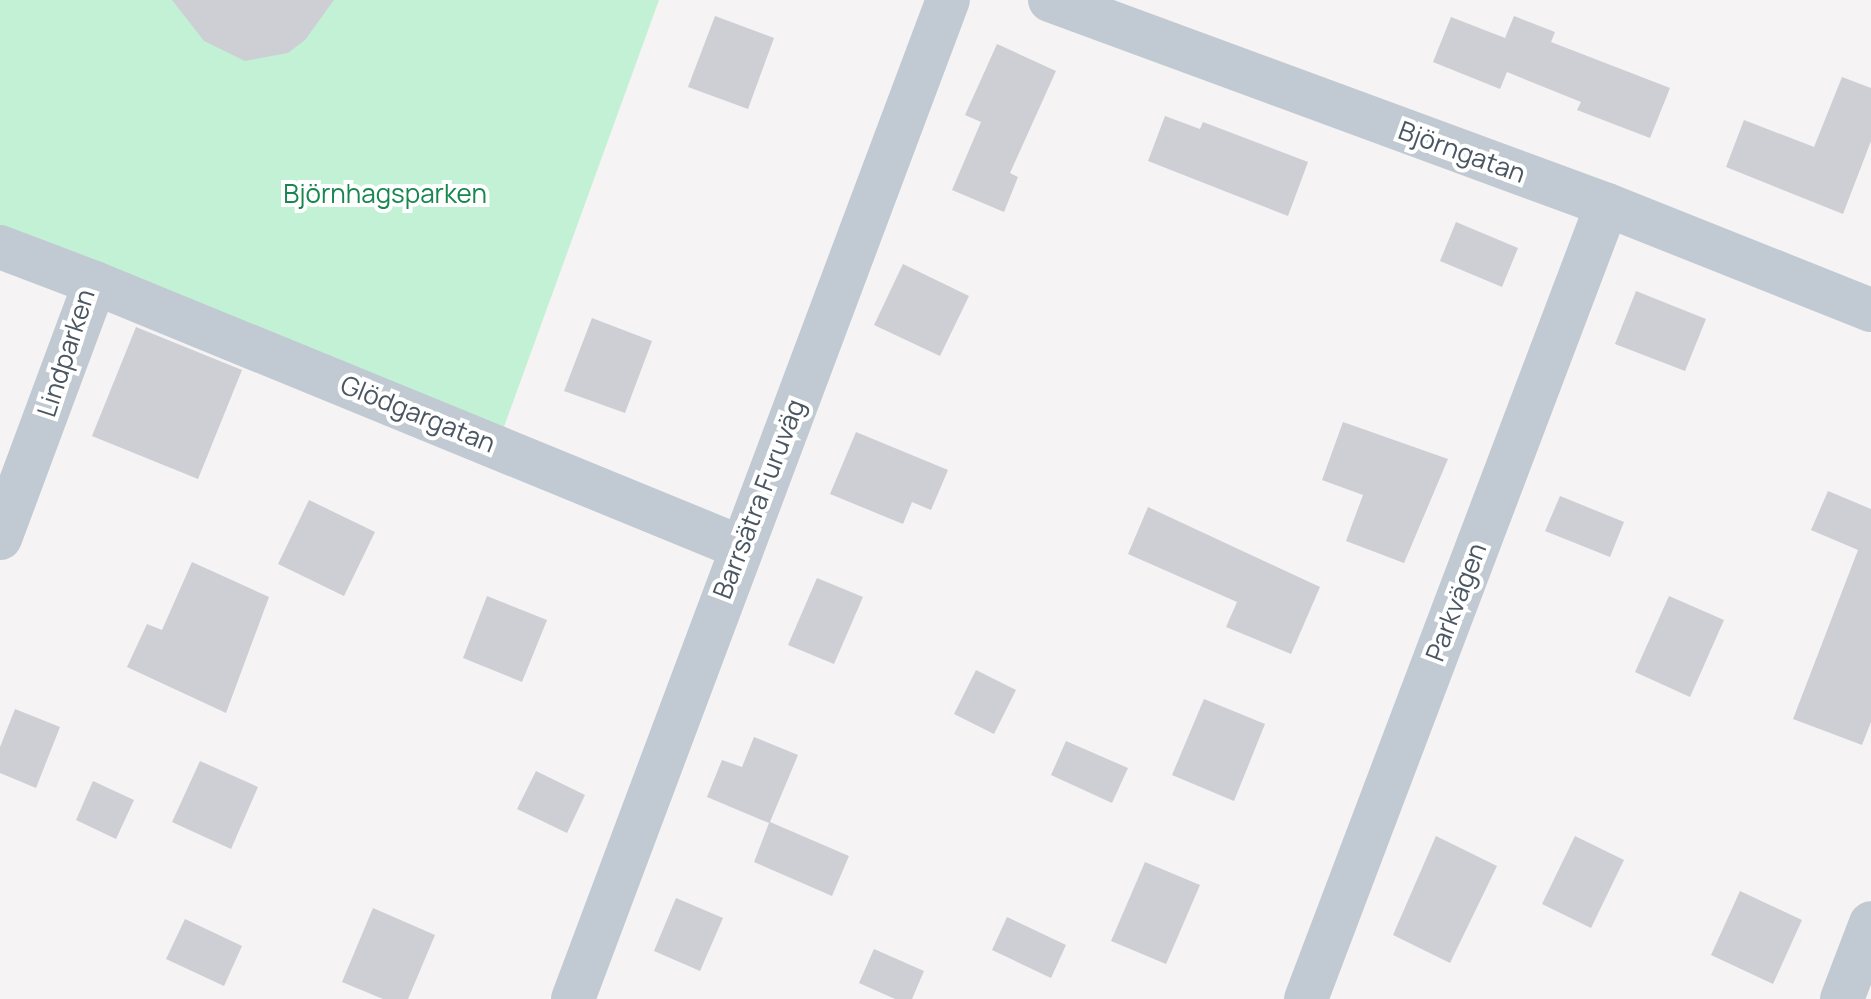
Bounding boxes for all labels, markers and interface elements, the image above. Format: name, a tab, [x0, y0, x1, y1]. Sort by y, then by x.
street label: Björngatan	[1394, 115, 1530, 189]
park label: Björnhagsparken	[283, 178, 487, 210]
street label: Lindparken	[31, 285, 101, 421]
street label: Glödgargatan	[336, 369, 500, 459]
street label: Barrsätra Furuväg	[707, 395, 811, 603]
street label: Parkvägen	[1419, 538, 1493, 666]

